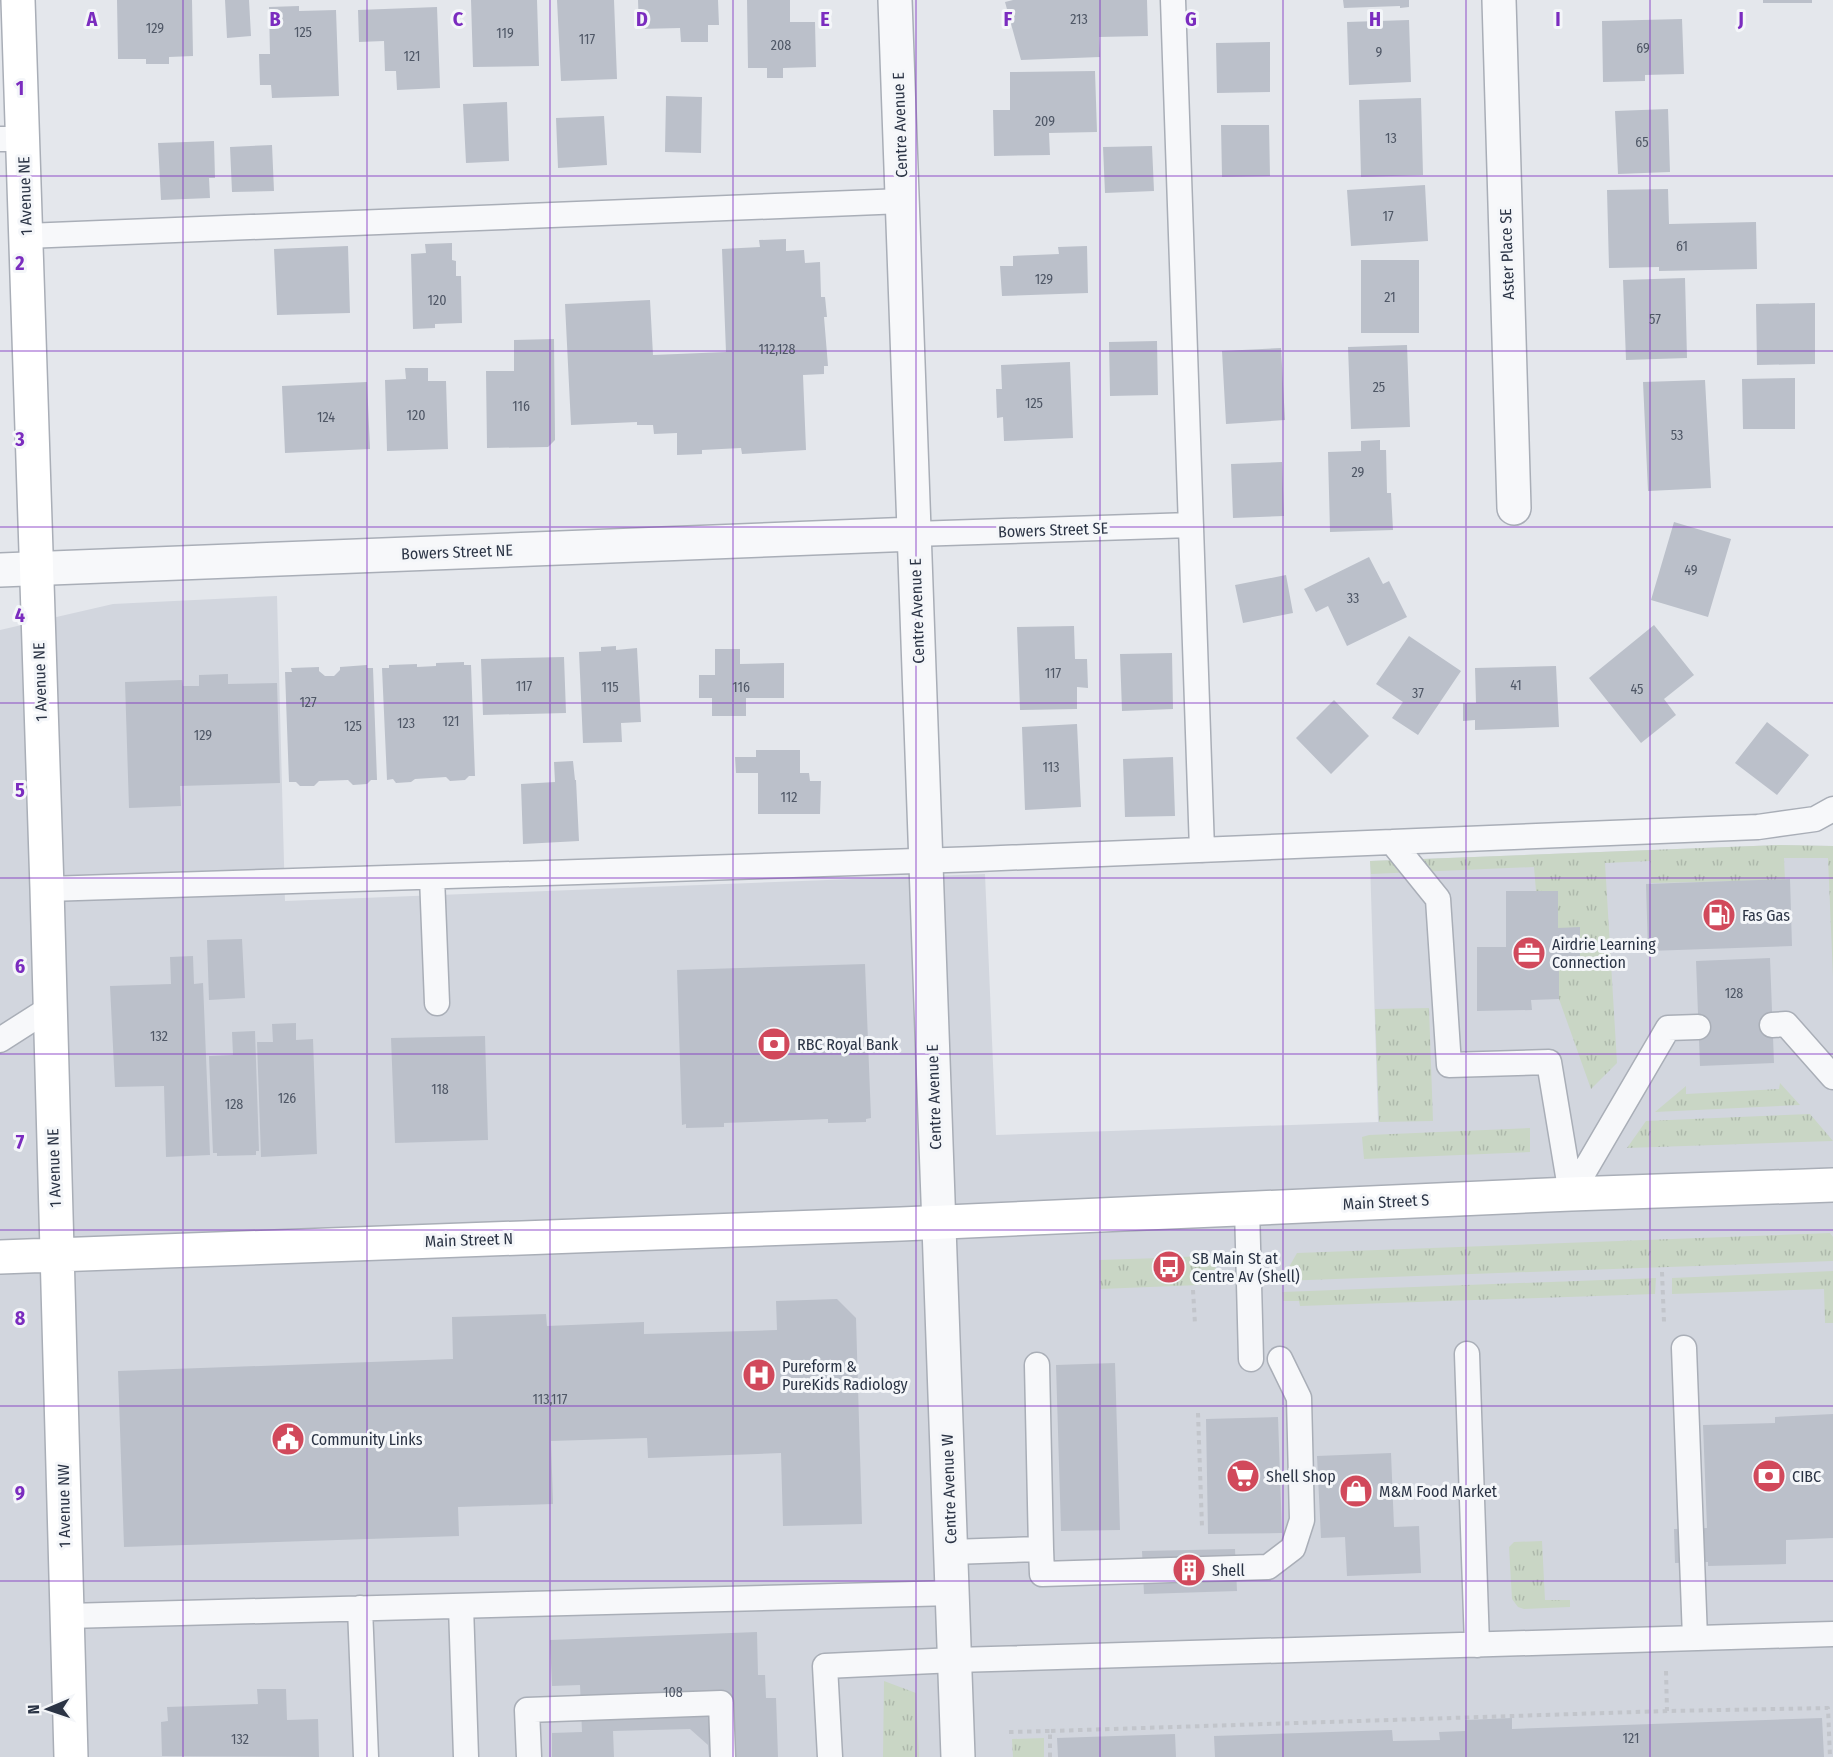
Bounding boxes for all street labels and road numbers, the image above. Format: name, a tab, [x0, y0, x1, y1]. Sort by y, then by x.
street label: Centre Avenue E	[889, 72, 911, 178]
street label: 1 Avenue NE	[14, 156, 36, 236]
street label: Aster Place SE	[1496, 208, 1518, 300]
street label: Bowers Street SE	[998, 519, 1108, 541]
street label: Bowers Street NE	[401, 541, 513, 563]
street label: Centre Avenue E	[906, 558, 928, 664]
street label: 1 Avenue NE	[29, 642, 51, 722]
street label: Centre Avenue E	[923, 1044, 945, 1150]
street label: 1 Avenue NE	[43, 1128, 65, 1208]
street label: Main Street S	[1342, 1190, 1430, 1214]
street label: Main Street N	[425, 1229, 513, 1251]
street label: Centre Avenue W	[938, 1434, 960, 1544]
street label: 1 Avenue NW	[54, 1464, 74, 1548]

